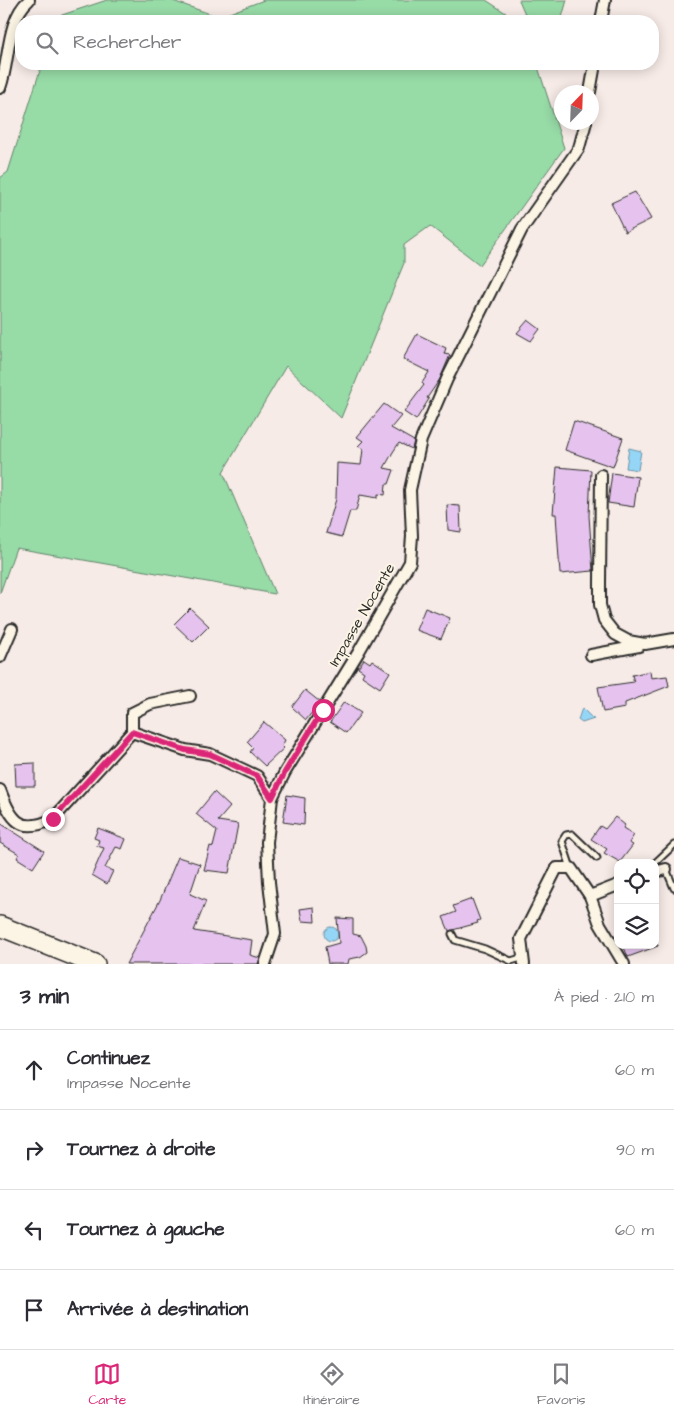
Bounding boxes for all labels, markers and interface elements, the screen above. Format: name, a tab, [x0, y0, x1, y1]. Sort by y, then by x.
search box	[15, 15, 659, 70]
icon: search	[33, 29, 61, 57]
text: Rechercher	[73, 29, 181, 56]
north arrow	[554, 85, 599, 130]
street label: Impasse Nocente	[324, 559, 400, 671]
route start	[312, 699, 335, 722]
route end	[42, 808, 65, 831]
map controls	[614, 859, 659, 949]
button: locate	[614, 859, 659, 904]
button: layers	[614, 904, 659, 949]
text: 3 min	[20, 982, 69, 1011]
text: À pied · 210 m	[554, 986, 654, 1008]
text: Continuez	[67, 1045, 150, 1072]
icon: ahead	[20, 1056, 48, 1084]
text: 60 m	[615, 1059, 654, 1081]
text: Impasse Nocente	[67, 1072, 191, 1094]
icon: right	[20, 1136, 48, 1164]
text: Tournez à droite	[67, 1136, 215, 1163]
text: 90 m	[616, 1139, 654, 1161]
icon: left	[20, 1216, 48, 1244]
text: Tournez à gauche	[67, 1216, 225, 1243]
text: 60 m	[615, 1219, 654, 1241]
icon: arrive	[20, 1296, 48, 1324]
text: Arrivée à destination	[67, 1296, 248, 1323]
tab: Carte	[88, 1360, 126, 1410]
tab: Itinéraire	[303, 1360, 360, 1410]
tab: Favoris	[537, 1360, 586, 1410]

